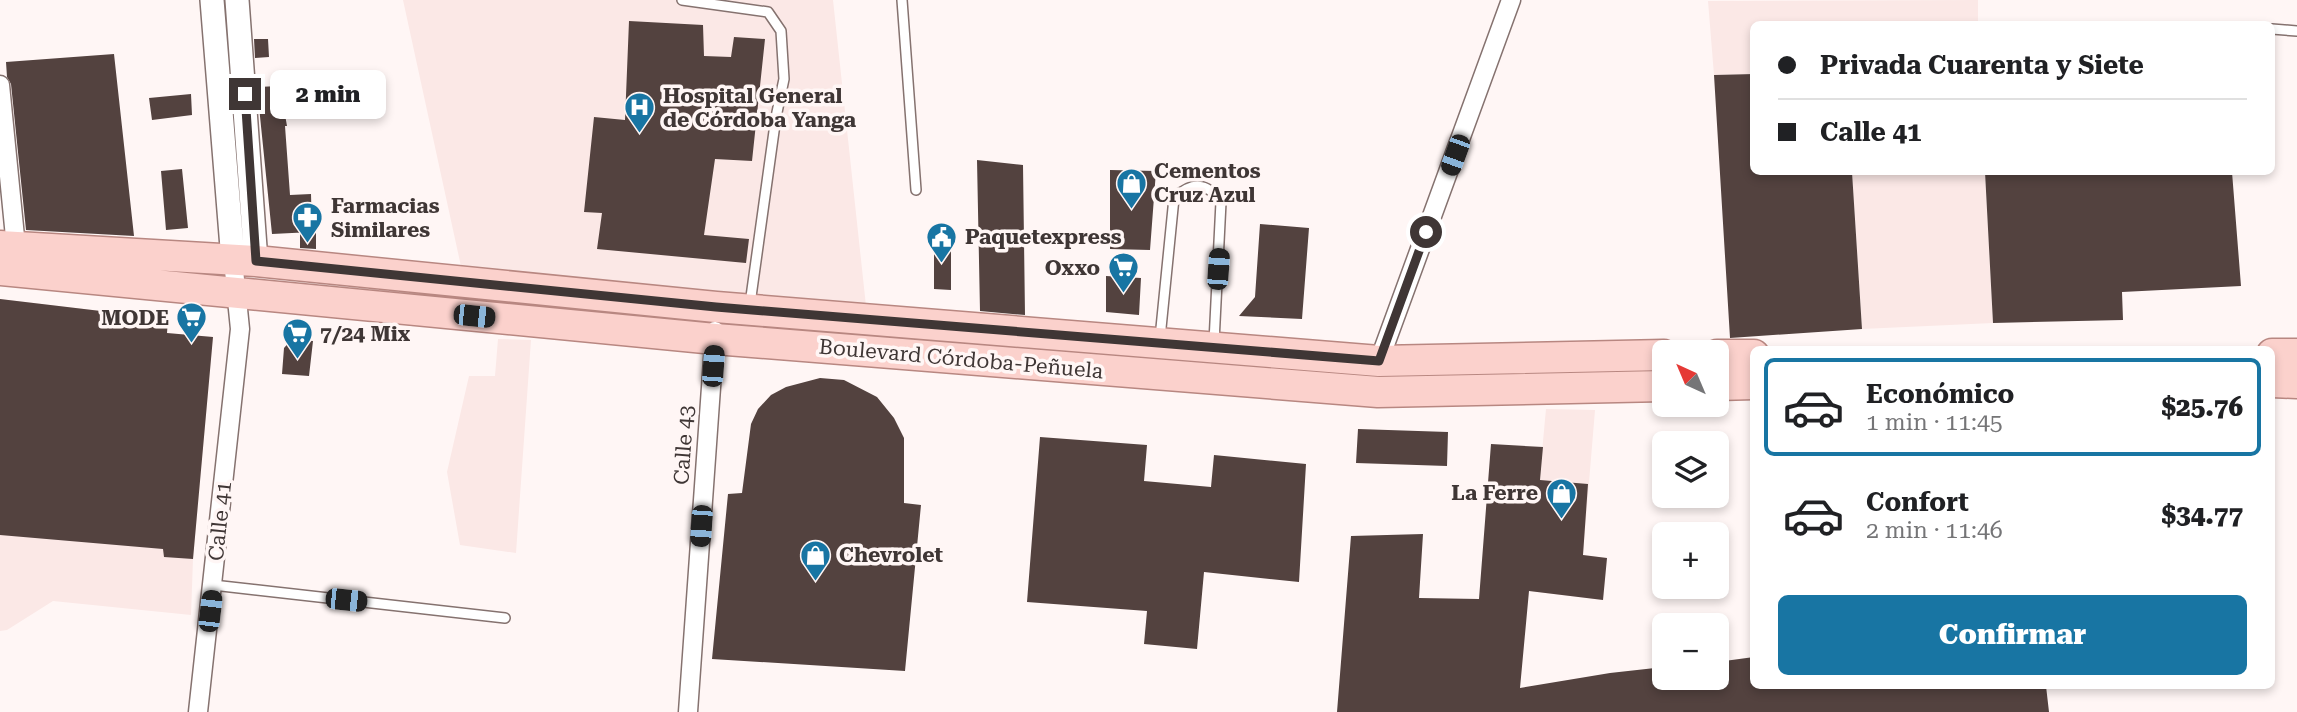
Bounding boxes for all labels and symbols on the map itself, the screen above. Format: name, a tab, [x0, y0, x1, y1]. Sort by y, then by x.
callout: 2 min	[270, 70, 385, 119]
route end	[229, 78, 261, 110]
place label: Hospital General de Córdoba Yanga	[663, 84, 857, 132]
hospital icon: Hospital General de Córdoba Yanga	[623, 91, 657, 135]
car	[1438, 132, 1473, 178]
place label: Cementos Cruz Azul	[1154, 159, 1261, 207]
shop icon: Cementos Cruz Azul	[1114, 166, 1148, 210]
place label: Farmacias Similares	[331, 194, 440, 242]
pharmacy icon: Farmacias Similares	[291, 201, 325, 245]
route start	[1410, 216, 1442, 248]
public building icon: Paquetexpress	[925, 220, 959, 264]
place label: Paquetexpress	[965, 225, 1122, 249]
car	[1207, 247, 1230, 291]
supermarket icon: Oxxo	[1106, 251, 1140, 295]
place label: Oxxo	[1045, 256, 1100, 280]
supermarket icon: MODE	[175, 301, 209, 345]
car	[453, 303, 496, 329]
place label: MODE	[101, 306, 169, 330]
supermarket icon: 7/24 Mix	[280, 317, 314, 361]
place label: 7/24 Mix	[320, 322, 411, 346]
street label: Boulevard Córdoba-Peñuela	[818, 335, 1105, 383]
north arrow	[1652, 340, 1729, 416]
car	[702, 344, 725, 388]
street label: Calle 43	[669, 404, 699, 486]
shop icon: La Ferre	[1544, 476, 1578, 520]
street label: Calle 41	[204, 480, 236, 562]
place label: La Ferre	[1451, 481, 1538, 505]
car	[690, 504, 713, 548]
shop icon: Chevrolet	[799, 538, 833, 582]
place label: Chevrolet	[839, 543, 944, 567]
car	[325, 587, 368, 613]
car	[198, 589, 223, 633]

